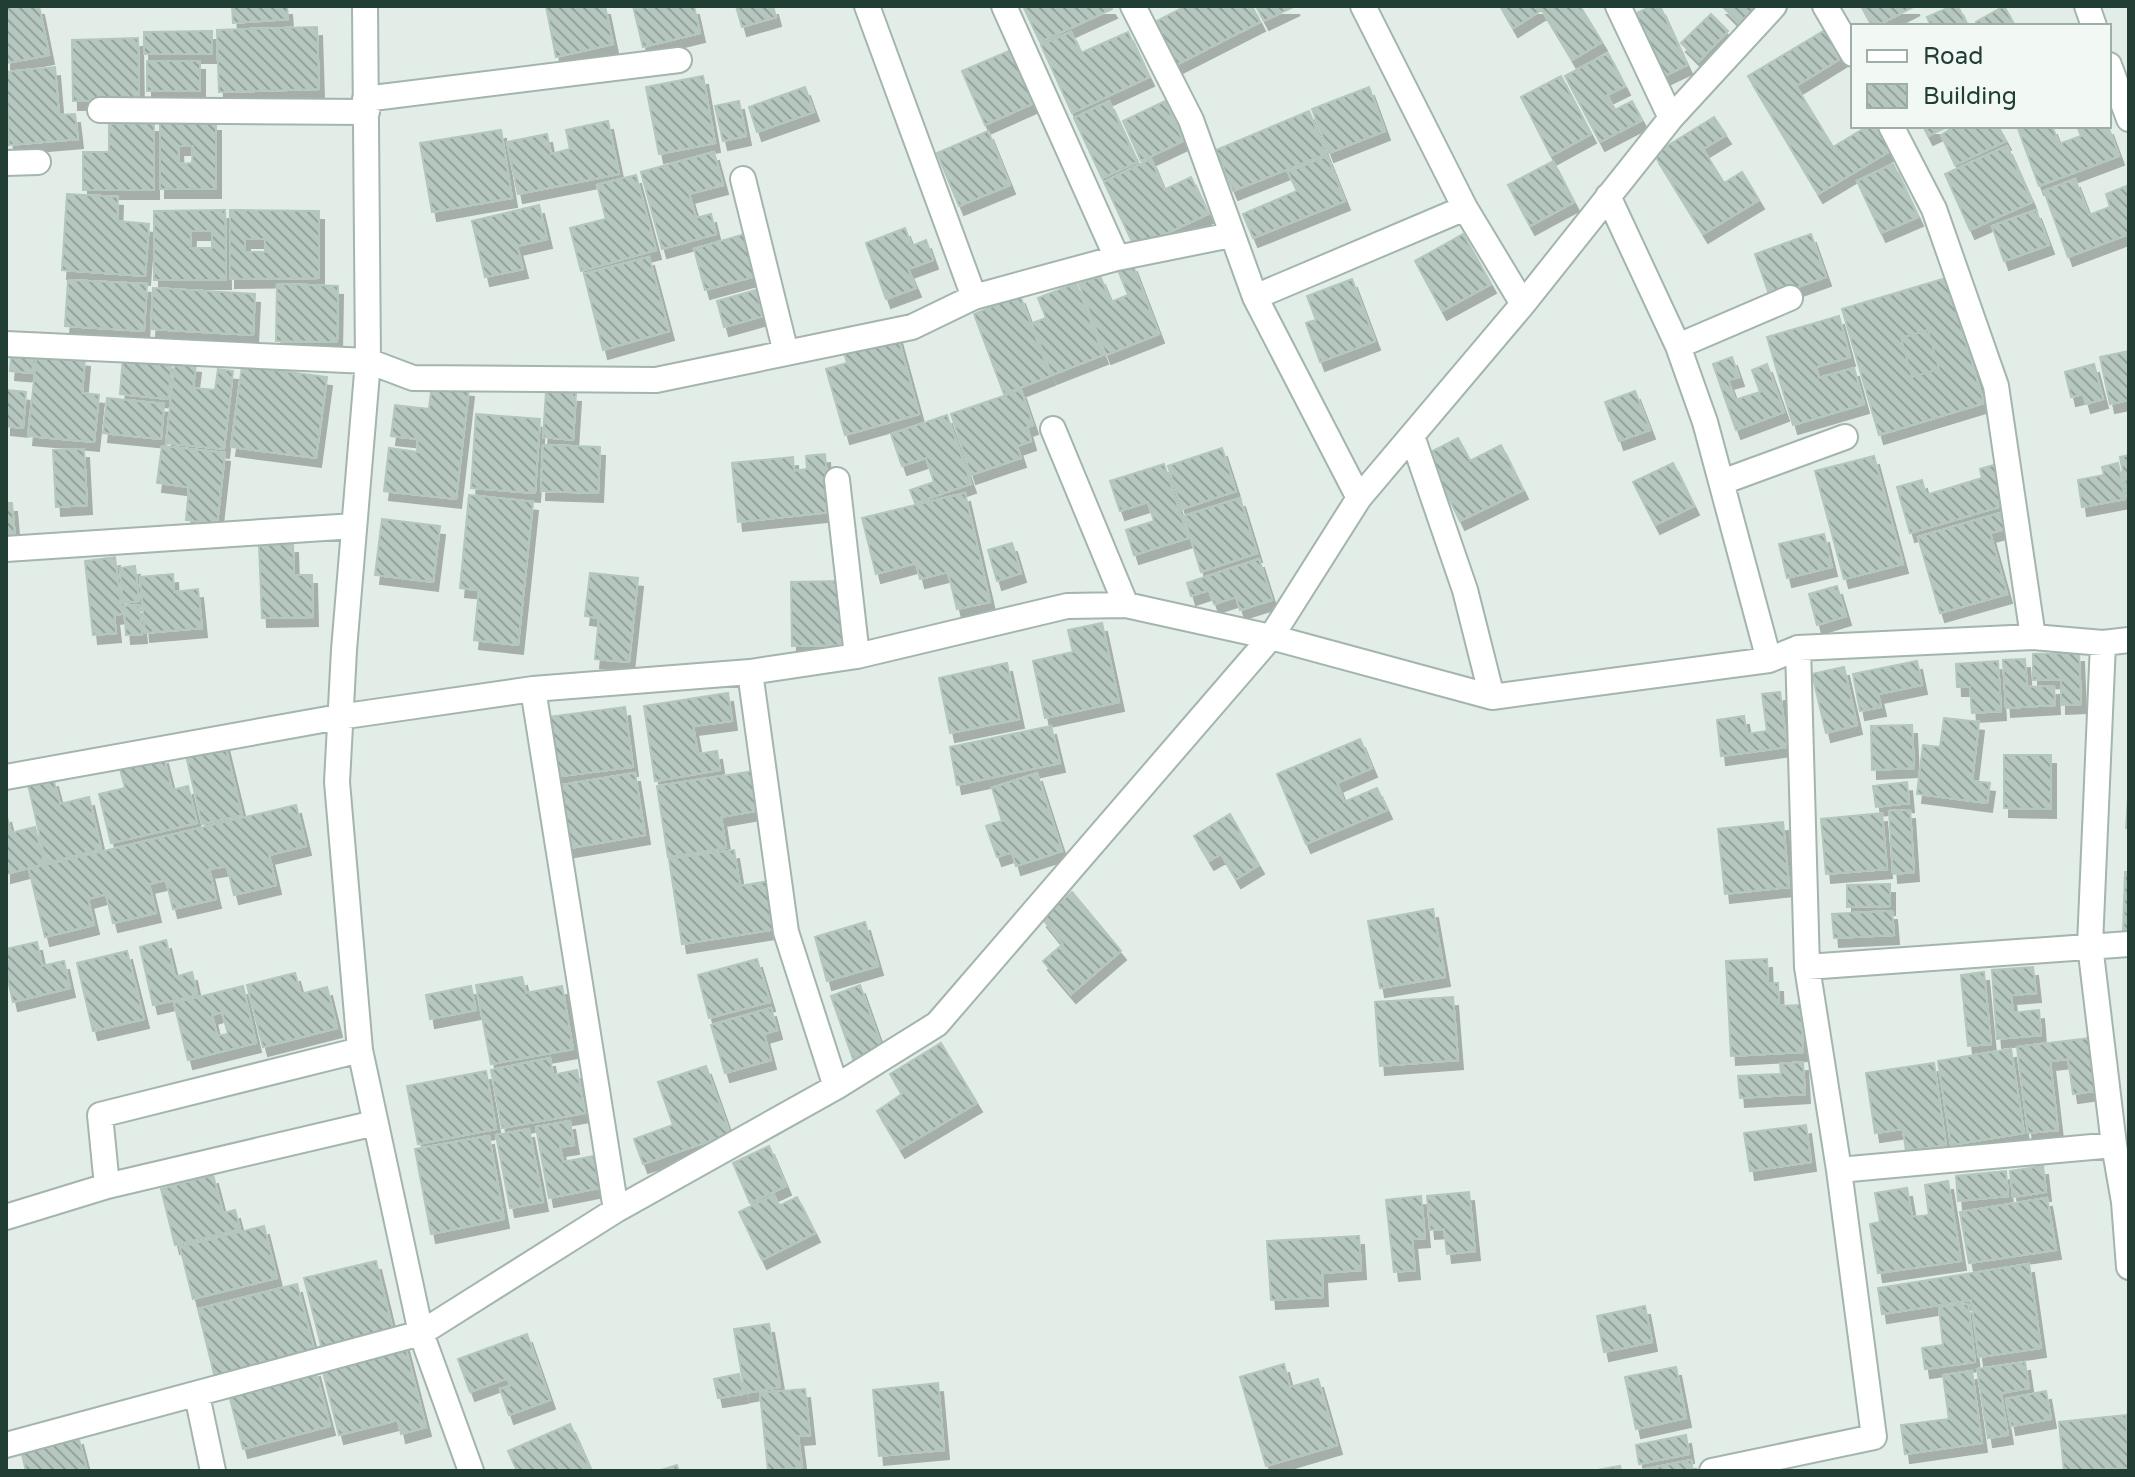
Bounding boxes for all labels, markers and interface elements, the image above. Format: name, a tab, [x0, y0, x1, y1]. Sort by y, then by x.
legend	[1851, 24, 2111, 128]
text: Road	[1923, 42, 1983, 71]
text: Building	[1923, 82, 2017, 111]

